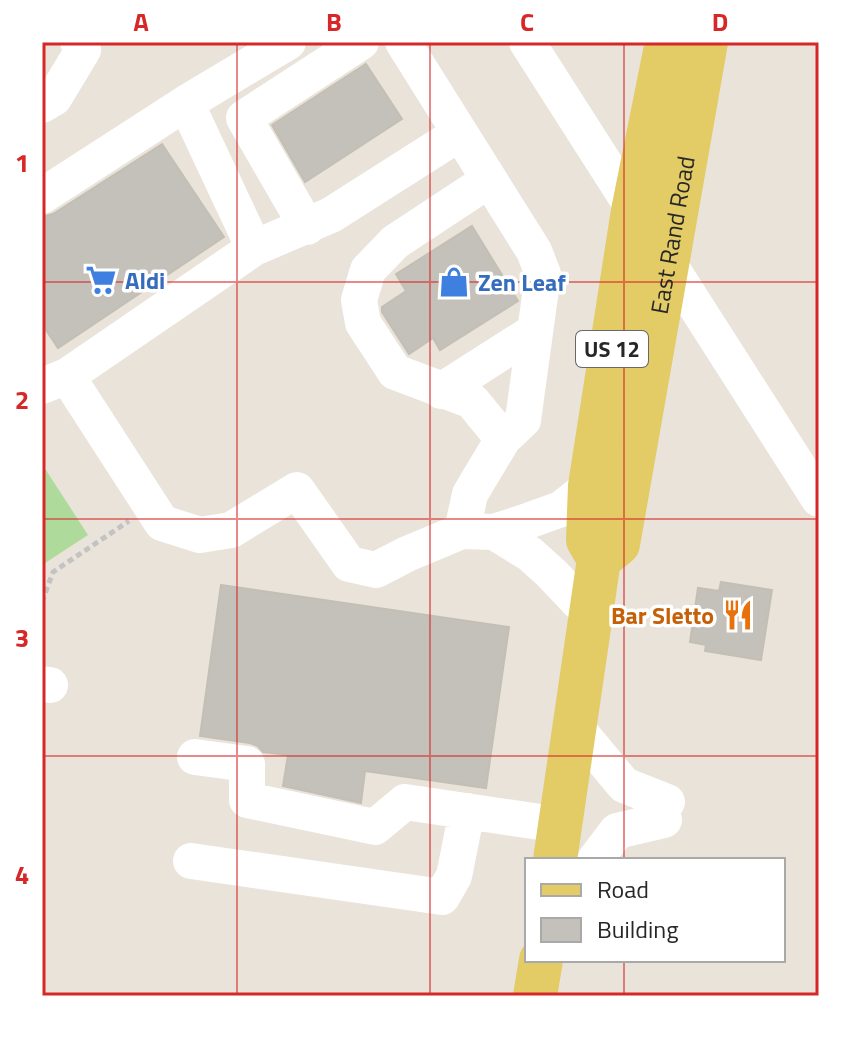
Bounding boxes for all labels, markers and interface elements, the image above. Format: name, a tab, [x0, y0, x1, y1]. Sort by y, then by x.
text: A	[133, 2, 149, 41]
text: B	[326, 2, 342, 41]
text: C	[520, 2, 534, 41]
text: D	[712, 2, 728, 41]
text: 1	[15, 143, 29, 182]
street label: East Rand Road	[641, 153, 704, 317]
place label: Aldi	[125, 262, 165, 298]
supermarket icon: Aldi	[84, 263, 118, 297]
place label: Zen Leaf	[478, 264, 566, 300]
shop icon: Zen Leaf	[437, 265, 471, 299]
road number: US 12	[576, 331, 648, 367]
text: 2	[15, 380, 29, 419]
place label: Bar Sletto	[611, 597, 714, 633]
restaurant icon: Bar Sletto	[721, 598, 755, 632]
text: 3	[15, 618, 29, 657]
text: 4	[15, 855, 29, 894]
legend	[525, 858, 785, 962]
text: Road	[597, 871, 649, 907]
text: Building	[597, 911, 679, 947]

